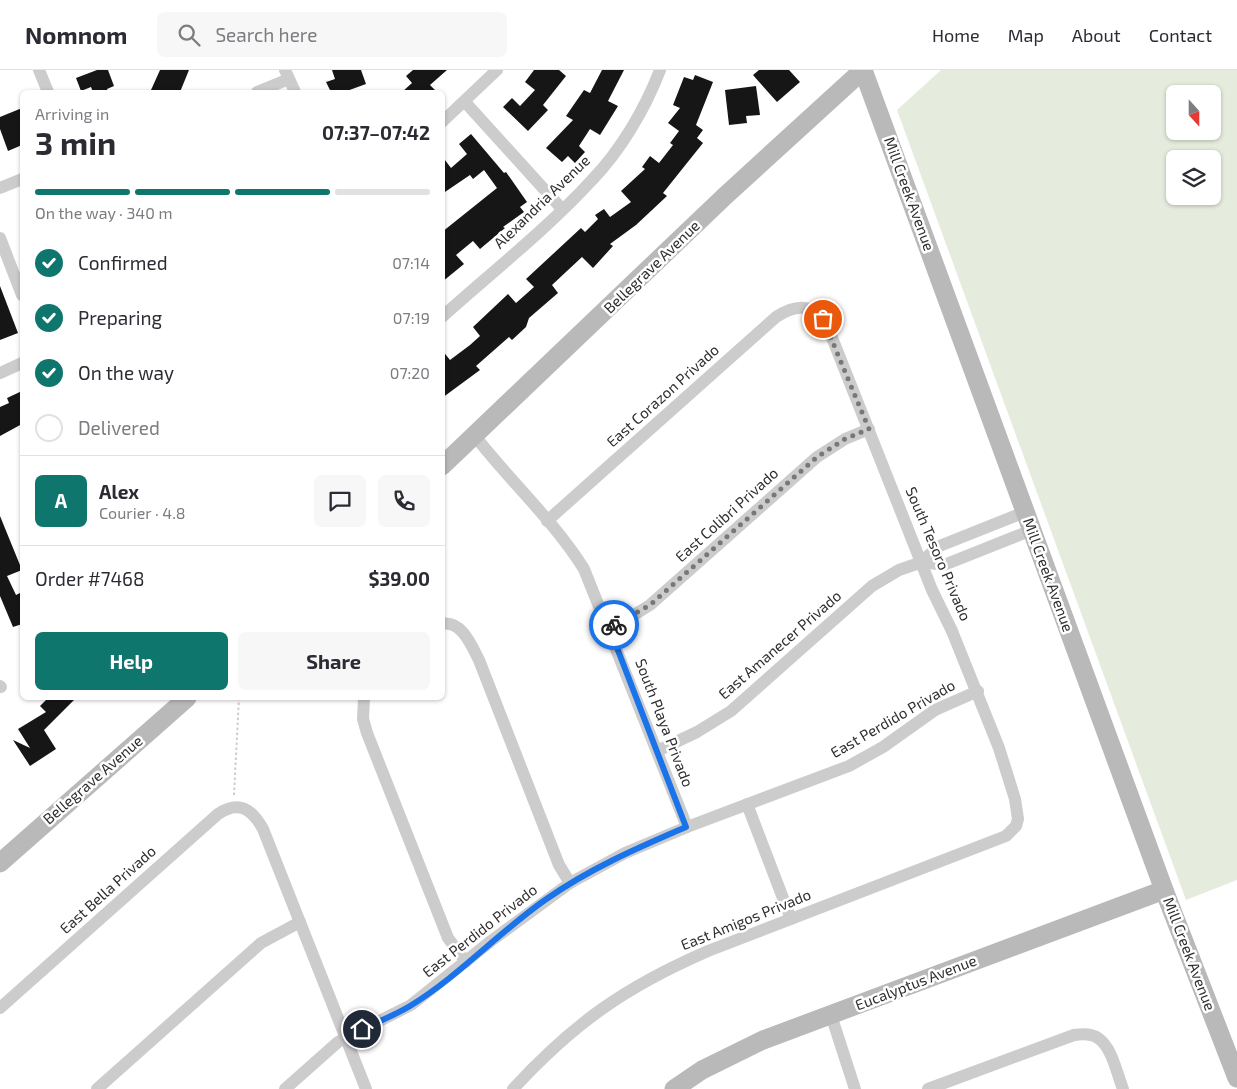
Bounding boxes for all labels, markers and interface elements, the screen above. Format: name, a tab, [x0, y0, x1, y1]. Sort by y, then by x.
search box	[157, 12, 507, 57]
text: Nomnom	[25, 20, 127, 49]
icon: search	[175, 21, 203, 49]
text: Search here	[215, 23, 317, 46]
text: Home	[932, 24, 980, 46]
text: Map	[1008, 24, 1044, 46]
text: About	[1072, 24, 1121, 46]
text: Contact	[1149, 24, 1212, 46]
north arrow	[1166, 85, 1221, 140]
map controls	[1166, 85, 1221, 205]
text: Arriving in	[35, 104, 109, 123]
text: 07:37–07:42	[322, 121, 430, 144]
text: 3 min	[35, 123, 116, 161]
street label: Mill Creek Avenue	[881, 134, 939, 253]
button: layers	[1166, 150, 1221, 205]
street label: Alexandria Avenue	[490, 151, 593, 252]
text: On the way · 340 m	[35, 203, 172, 222]
street label: Bellegrave Avenue	[600, 216, 703, 317]
icon: check	[35, 249, 63, 277]
text: Confirmed	[78, 251, 168, 274]
text: 07:14	[392, 253, 430, 272]
pin	[802, 298, 844, 340]
icon: check	[35, 304, 63, 332]
icon: bag	[809, 305, 837, 333]
text: Preparing	[78, 306, 162, 329]
text: 07:19	[393, 308, 430, 327]
street label: East Corazon Privado	[603, 340, 722, 450]
icon: check	[35, 359, 63, 387]
text: On the way	[78, 361, 174, 384]
text: 07:20	[390, 363, 430, 382]
text: Delivered	[78, 416, 160, 439]
street label: East Colibri Privado	[671, 463, 781, 565]
button: chat	[314, 475, 366, 527]
button: phone	[378, 475, 430, 527]
text: Alex	[99, 480, 139, 503]
street label: South Tesoro Privado	[903, 484, 975, 623]
text: A	[55, 489, 67, 512]
text: Courier · 4.8	[99, 503, 186, 522]
street label: Mill Creek Avenue	[1020, 515, 1078, 634]
text: Order #7468	[35, 567, 145, 590]
text: $39.00	[368, 567, 430, 590]
street label: East Amanecer Privado	[714, 586, 844, 702]
courier	[589, 600, 639, 650]
icon: bike	[600, 611, 628, 639]
button: Help	[35, 632, 228, 690]
button: Share	[238, 632, 430, 690]
street label: South Playa Privado	[632, 656, 698, 789]
street label: East Perdido Privado	[827, 675, 958, 761]
street label: Bellegrave Avenue	[39, 731, 146, 827]
street label: East Bella Privado	[56, 841, 159, 937]
street label: East Perdido Privado	[418, 880, 540, 981]
street label: East Amigos Privado	[678, 885, 813, 953]
street label: Mill Creek Avenue	[1160, 894, 1220, 1013]
street label: Eucalyptus Avenue	[852, 951, 979, 1013]
pin	[341, 1008, 383, 1050]
icon: home	[348, 1015, 376, 1043]

